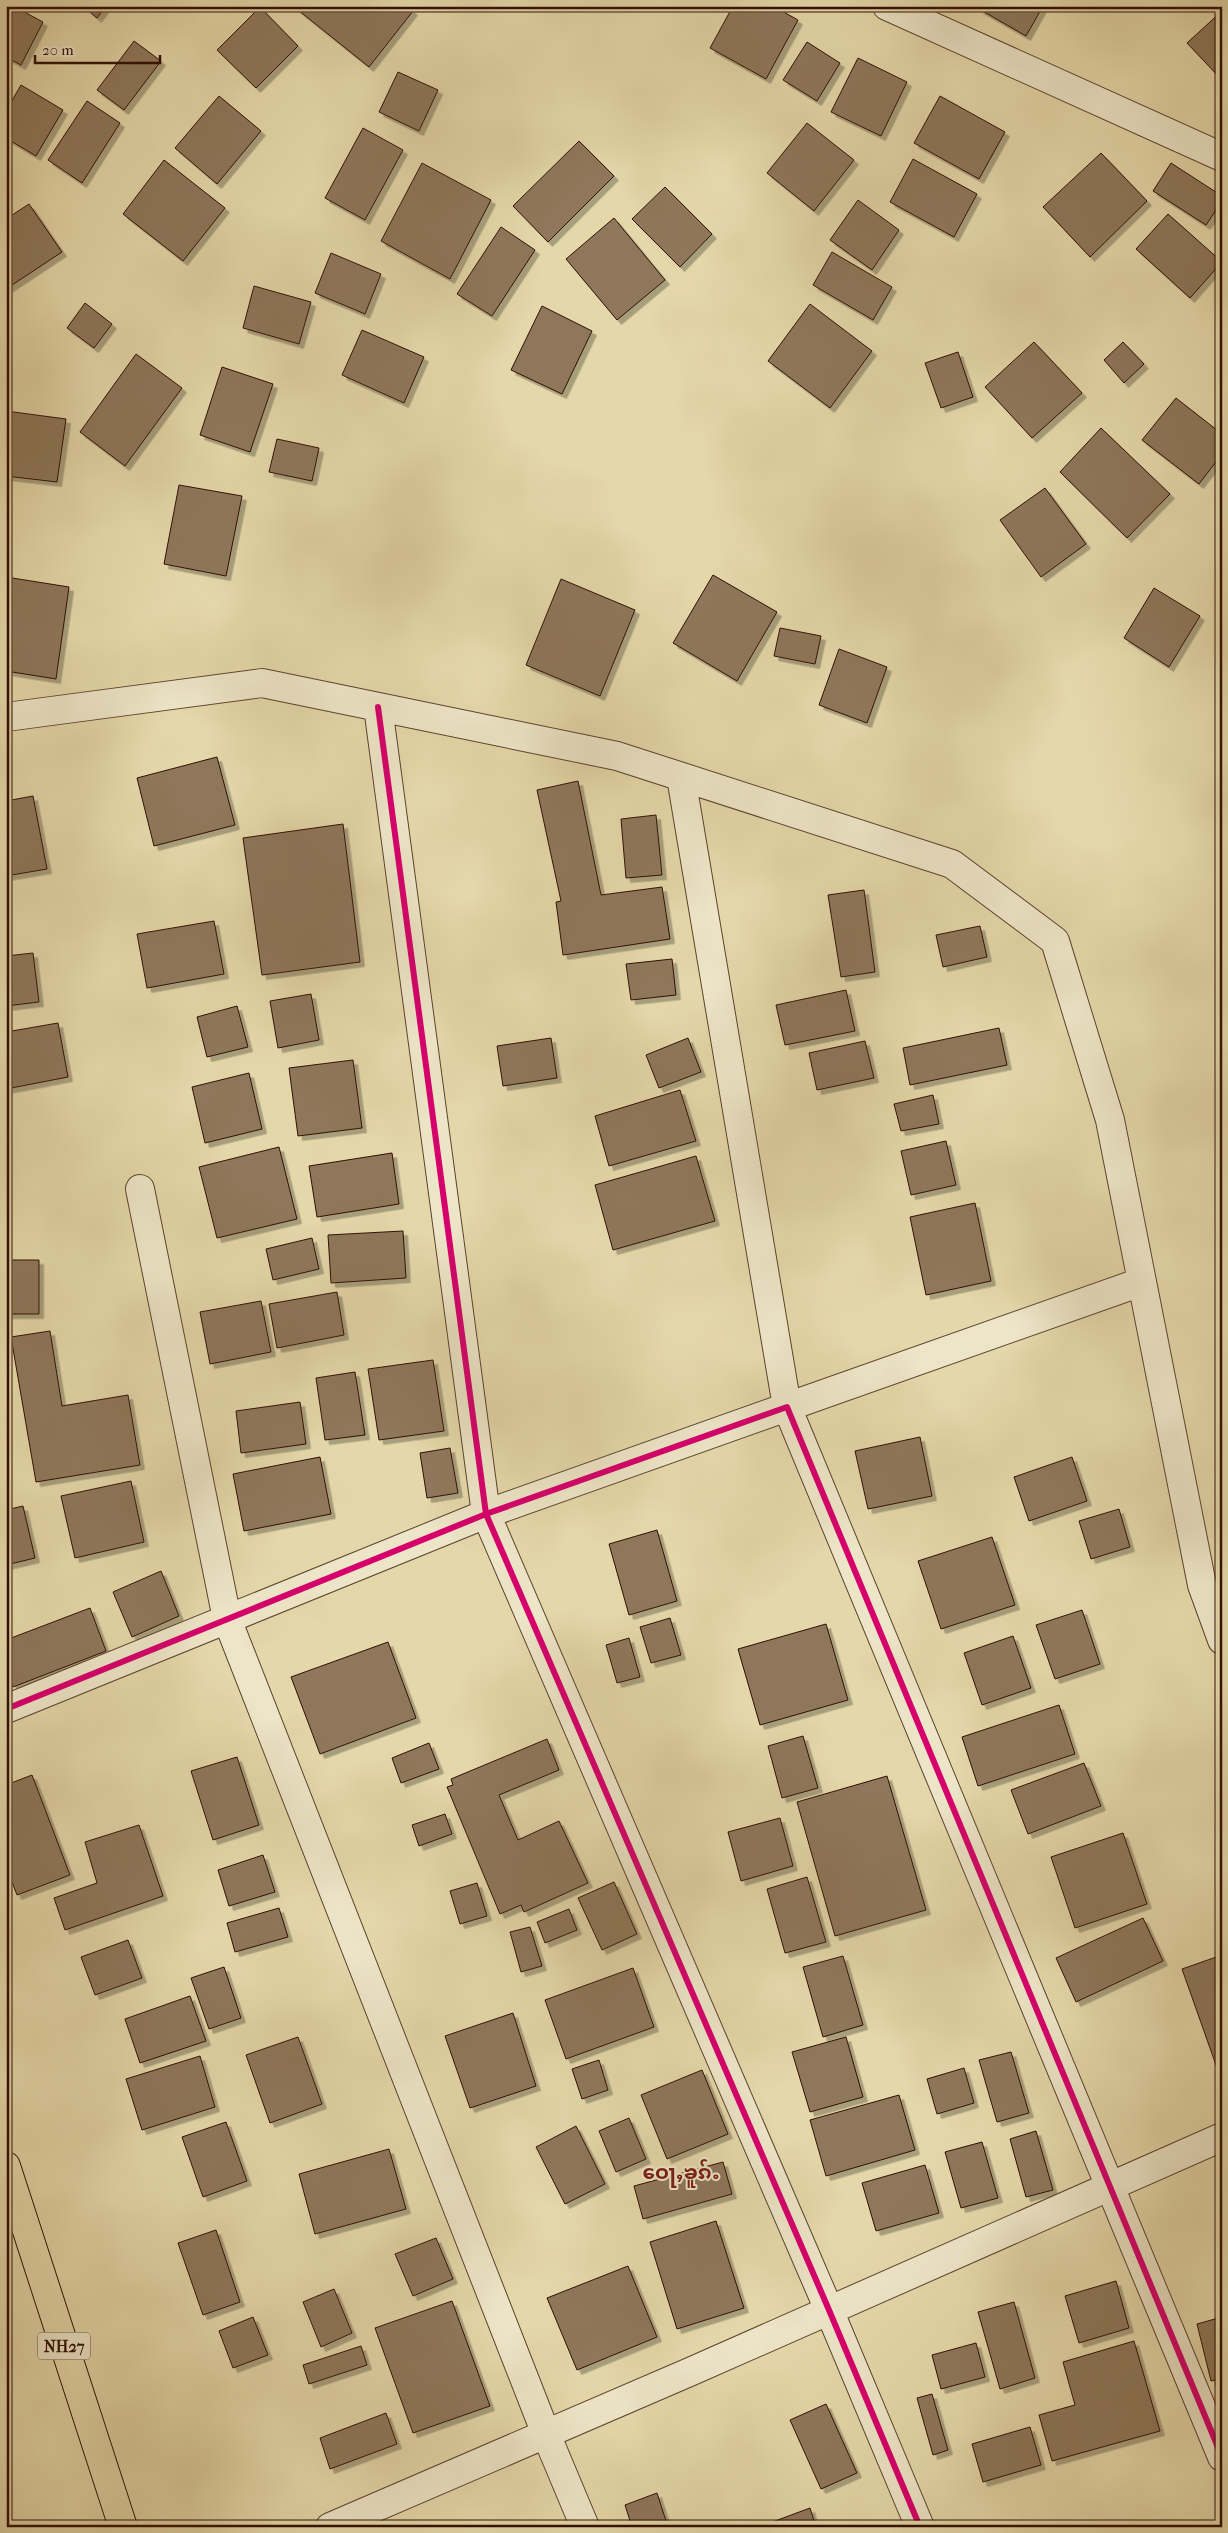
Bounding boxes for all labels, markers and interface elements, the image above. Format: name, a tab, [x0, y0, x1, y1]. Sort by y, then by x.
scale bar	[35, 32, 160, 64]
text: 20 m	[42, 41, 74, 59]
district label: ဝေႃႇၶူၵ်ႉ	[642, 2159, 720, 2188]
road number: NH27	[38, 2332, 90, 2360]

